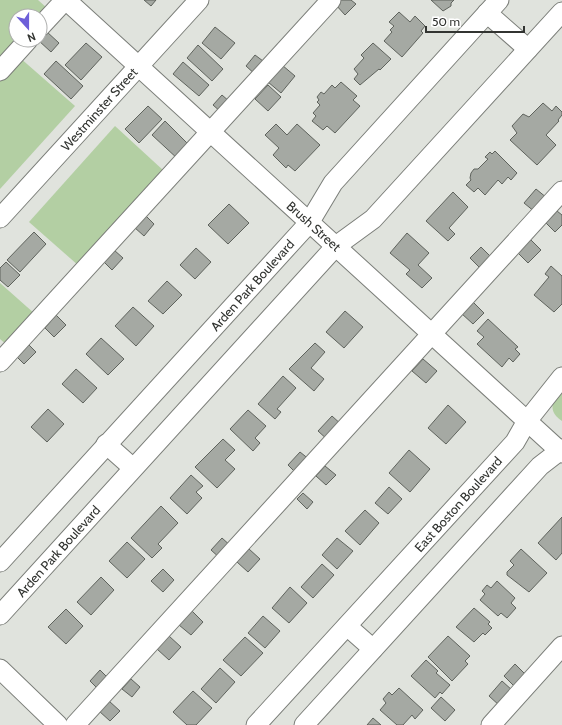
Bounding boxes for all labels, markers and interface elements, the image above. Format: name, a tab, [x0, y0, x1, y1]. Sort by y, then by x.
north arrow	[8, 8, 48, 48]
scale bar	[426, 8, 524, 34]
text: 50 m	[432, 14, 460, 29]
text: N	[25, 29, 38, 45]
street label: Westminster Street	[57, 64, 141, 154]
street label: Brush Street	[284, 198, 345, 255]
street label: Arden Park Boulevard	[207, 236, 297, 334]
street label: East Boston Boulevard	[411, 453, 505, 555]
street label: Arden Park Boulevard	[13, 502, 103, 600]

